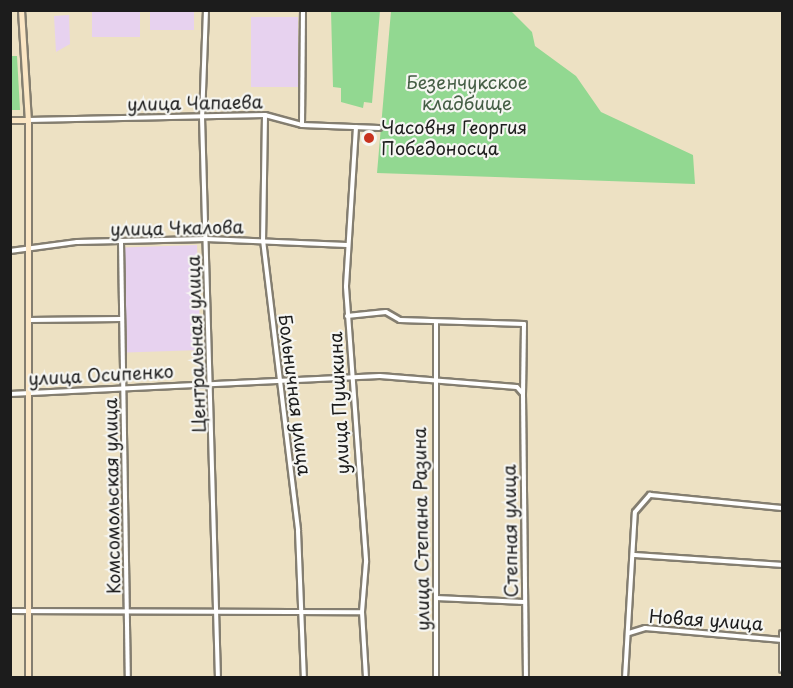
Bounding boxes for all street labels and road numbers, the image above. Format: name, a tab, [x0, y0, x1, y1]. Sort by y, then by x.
street label: улица Чапаева	[127, 91, 263, 115]
street label: улица Чкалова	[109, 216, 245, 240]
street label: Центральная улица	[182, 255, 210, 433]
street label: Больничная улица	[274, 313, 316, 477]
street label: улица Пушкина	[324, 331, 354, 475]
street label: улица Осипенко	[27, 360, 175, 390]
street label: Комсомольская улица	[99, 397, 125, 595]
street label: улица Степана Разина	[408, 426, 434, 632]
street label: Степная улица	[498, 464, 522, 598]
street label: Новая улица	[648, 605, 764, 635]

